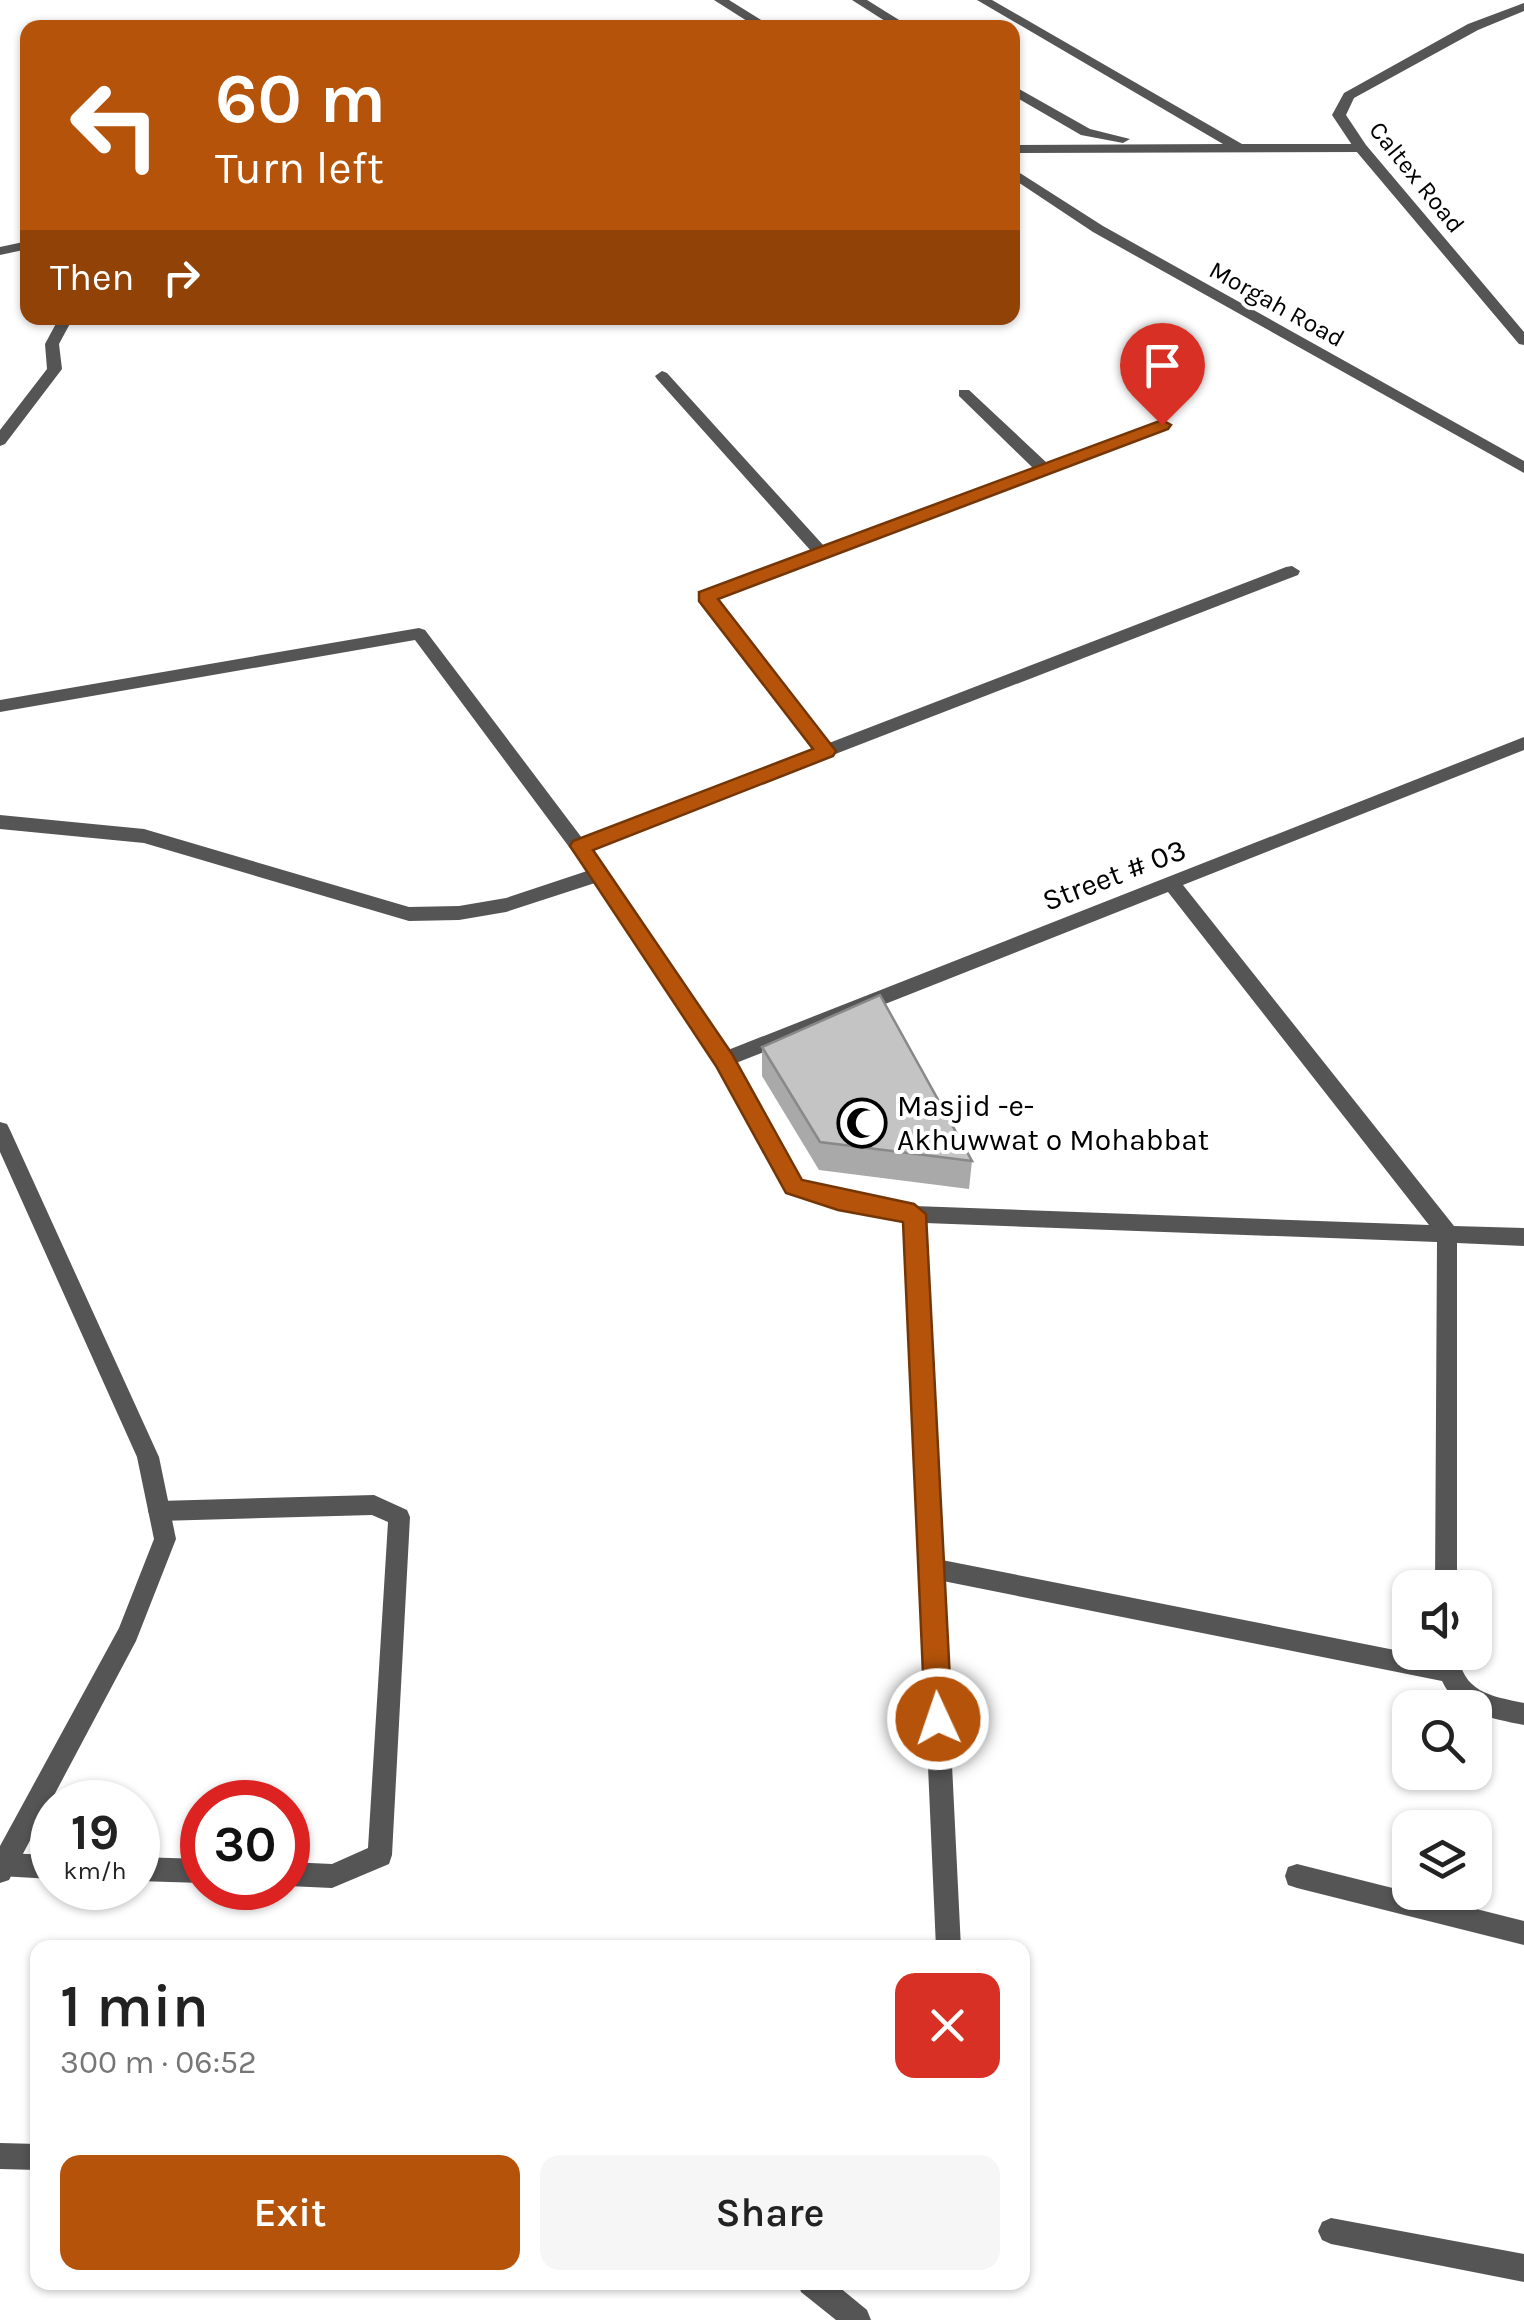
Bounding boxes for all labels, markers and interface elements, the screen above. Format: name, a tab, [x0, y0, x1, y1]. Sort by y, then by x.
text: 60 m	[215, 58, 386, 140]
icon: left	[50, 60, 180, 190]
street label: Caltex Road	[1363, 116, 1471, 238]
text: Turn left	[215, 142, 384, 194]
icon: right	[154, 250, 209, 305]
text: Then	[50, 255, 134, 300]
street label: Morgah Road	[1204, 255, 1350, 353]
pin	[1120, 323, 1205, 426]
icon: arrive	[1135, 338, 1190, 393]
street label: Street # 03	[1037, 831, 1191, 919]
place label: Masjid -e- Akhuwwat o Mohabbat	[897, 1088, 1209, 1158]
mosque icon: Masjid -e- Akhuwwat o Mohabbat	[836, 1097, 888, 1149]
map controls	[1392, 1570, 1492, 1910]
button: sound	[1392, 1570, 1492, 1670]
position arrow	[886, 1667, 990, 1771]
button: search	[1392, 1690, 1492, 1790]
speed limit sign: 30	[180, 1780, 310, 1910]
text: 19	[71, 1803, 119, 1862]
button: layers	[1392, 1810, 1492, 1910]
text: km/h	[63, 1856, 127, 1885]
text: 1 min	[60, 1971, 209, 2041]
button: close	[895, 1973, 1000, 2078]
text: 300 m · 06:52	[60, 2044, 257, 2081]
button: Exit	[60, 2155, 520, 2270]
button: Share	[540, 2155, 1000, 2270]

